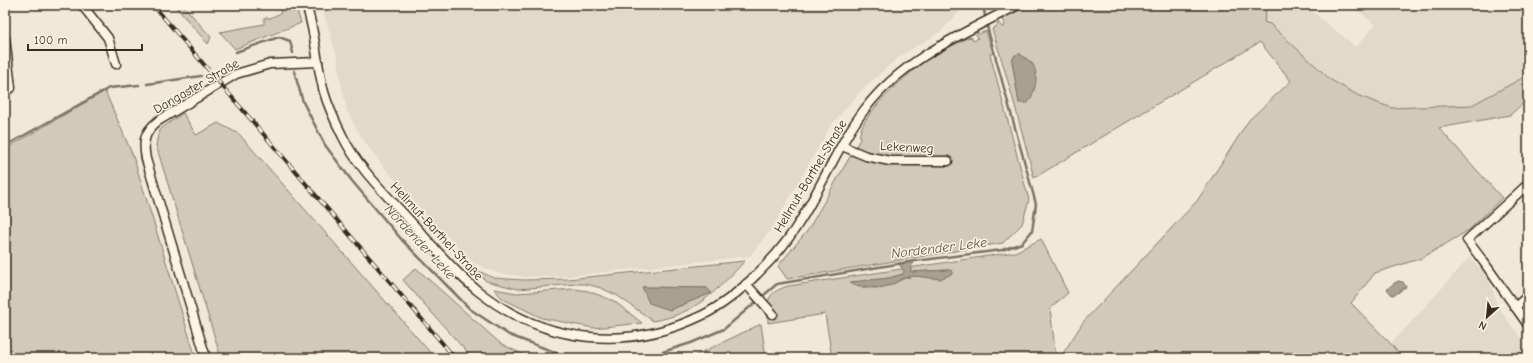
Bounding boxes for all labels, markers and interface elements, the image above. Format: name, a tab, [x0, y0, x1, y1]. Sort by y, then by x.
scale bar	[28, 26, 142, 52]
text: 100 m	[34, 33, 67, 47]
street label: Dangaster Straße	[151, 55, 242, 117]
street label: Hellmut-Barthel-Straße	[770, 116, 850, 235]
street label: Lekenweg	[880, 138, 934, 156]
street label: Hellmut-Barthel-Straße	[388, 179, 487, 284]
water label: Nordender Leke	[381, 201, 459, 283]
water label: Nordender Leke	[890, 234, 988, 262]
north arrow	[1467, 297, 1507, 337]
text: N	[1477, 318, 1489, 333]

